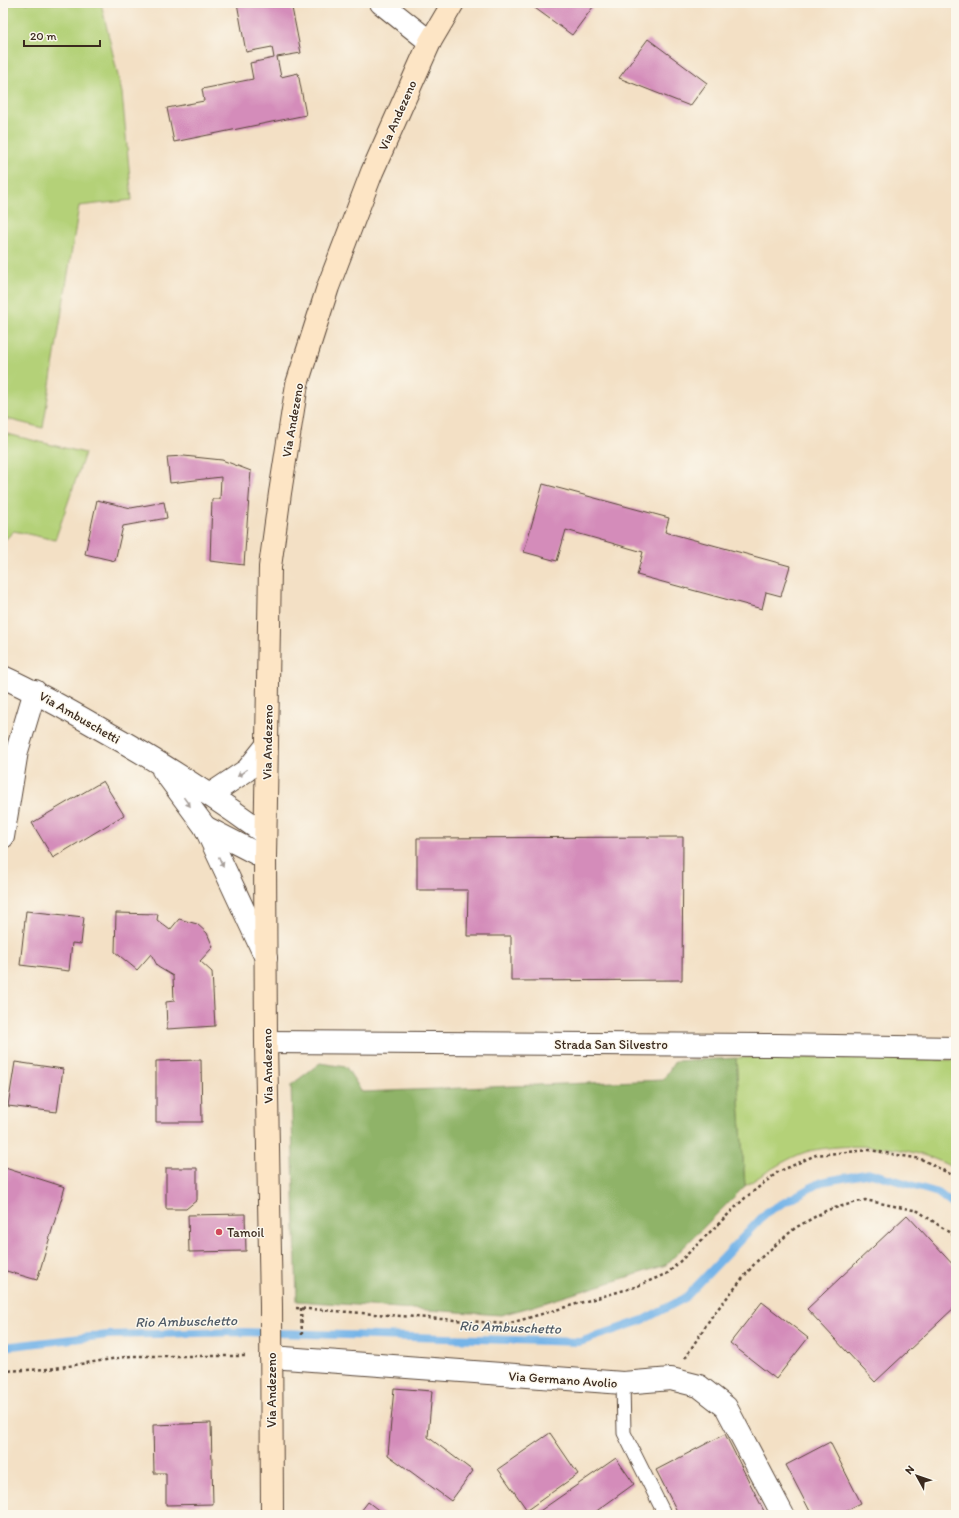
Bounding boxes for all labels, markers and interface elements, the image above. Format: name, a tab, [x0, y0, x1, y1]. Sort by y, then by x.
scale bar	[24, 22, 100, 48]
text: 20 m	[30, 29, 57, 43]
street label: Via Andezeno	[375, 77, 420, 153]
street label: Via Andezeno	[279, 381, 306, 459]
street label: Via Ambuschetti	[37, 688, 123, 747]
street label: Via Andezeno	[259, 704, 276, 780]
one-way arrow	[237, 769, 248, 777]
one-way arrow	[183, 797, 191, 807]
one-way arrow	[218, 857, 224, 868]
street label: Via Andezeno	[259, 1028, 276, 1104]
street label: Strada San Silvestro	[554, 1037, 668, 1052]
place label: Tamoil	[227, 1225, 265, 1240]
marker: Tamoil	[214, 1227, 224, 1237]
water label: Rio Ambuschetto	[135, 1312, 238, 1331]
water label: Rio Ambuschetto	[459, 1317, 562, 1338]
street label: Via Andezeno	[264, 1352, 279, 1428]
street label: Via Germano Avolio	[508, 1368, 618, 1391]
north arrow	[897, 1456, 937, 1496]
text: N	[902, 1463, 917, 1477]

